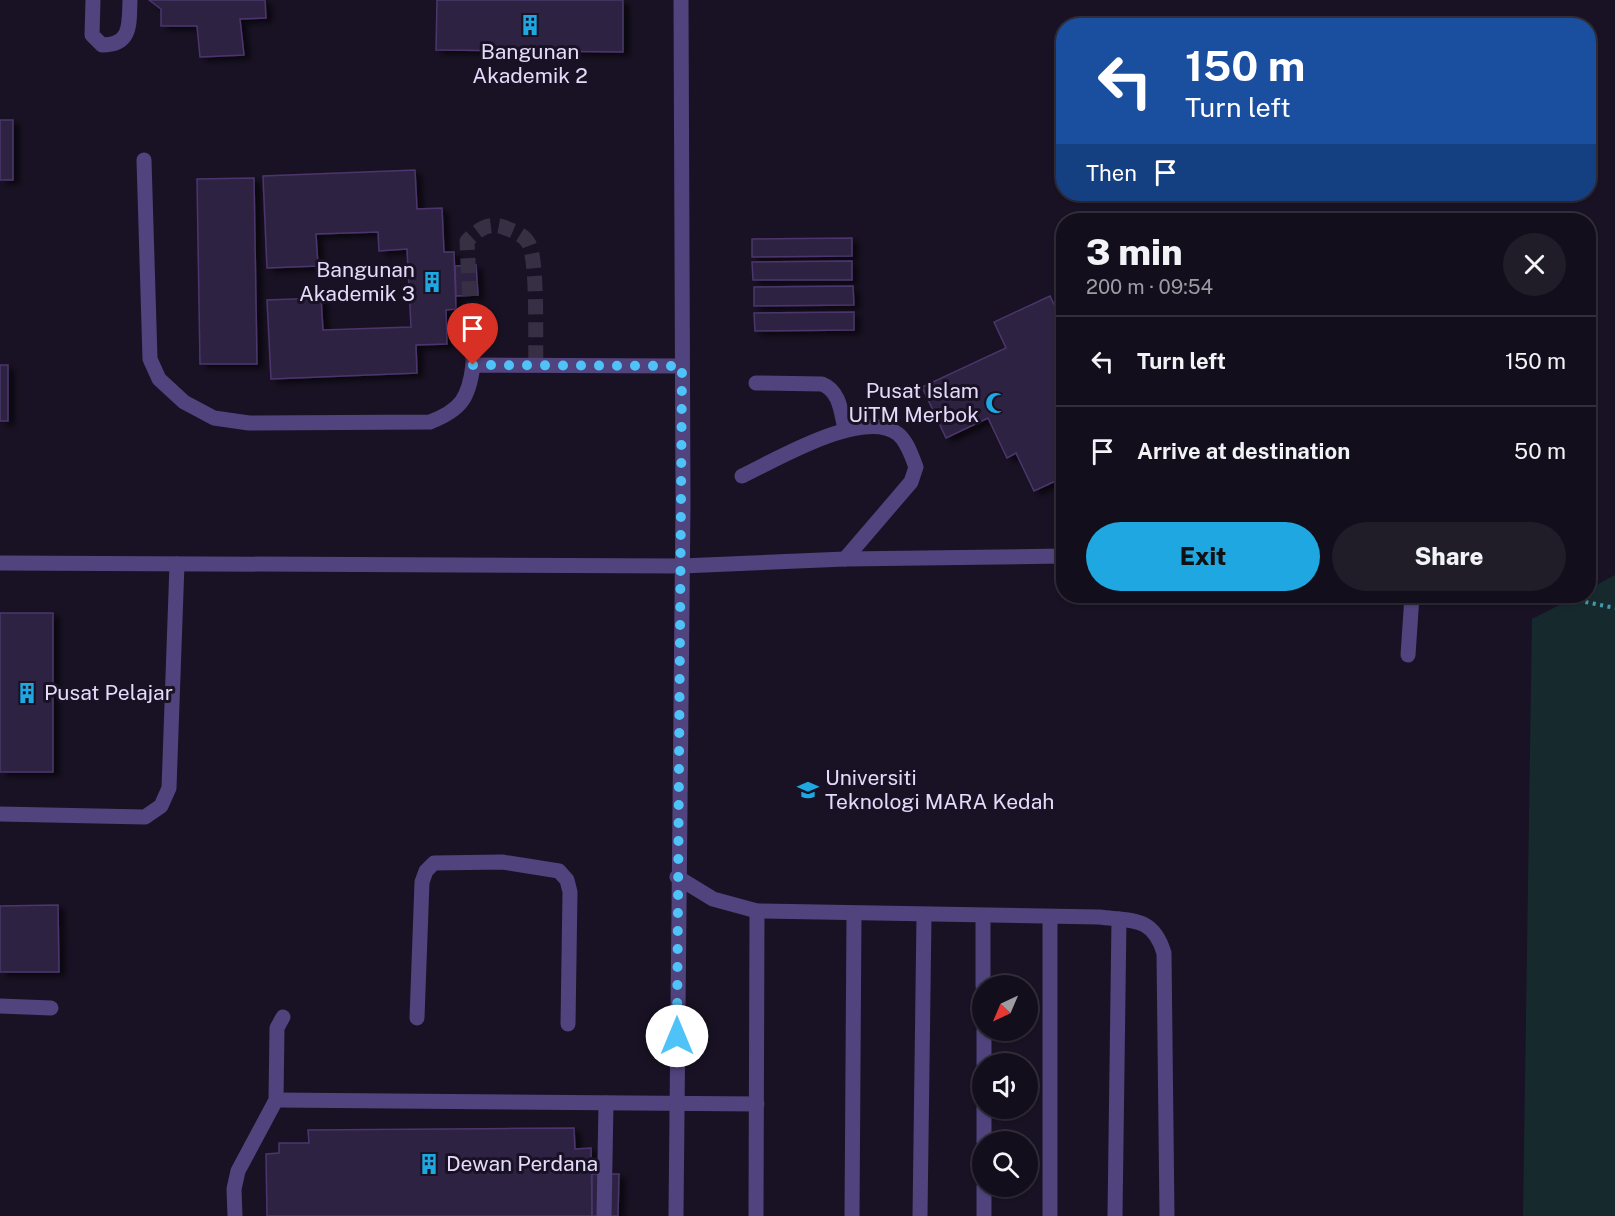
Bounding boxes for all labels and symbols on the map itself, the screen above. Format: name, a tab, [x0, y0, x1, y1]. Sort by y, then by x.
building icon: Bangunan Akademik 2	[518, 13, 542, 37]
place label: Bangunan Akademik 2	[472, 39, 588, 88]
place label: Bangunan Akademik 3	[299, 257, 415, 306]
building icon: Bangunan Akademik 3	[420, 270, 444, 294]
pin	[447, 303, 498, 365]
place label: Pusat Islam UiTM Merbok	[848, 378, 979, 427]
mosque icon: Pusat Islam UiTM Merbok	[984, 391, 1008, 415]
place label: Pusat Pelajar	[44, 680, 173, 705]
building icon: Pusat Pelajar	[15, 681, 39, 705]
place label: Universiti Teknologi MARA Kedah	[825, 765, 1054, 814]
school or university icon: Universiti Teknologi MARA Kedah	[796, 778, 820, 802]
north arrow	[972, 975, 1038, 1041]
position arrow	[645, 1004, 709, 1068]
place label: Dewan Perdana	[446, 1151, 598, 1176]
building icon: Dewan Perdana	[417, 1152, 441, 1176]

